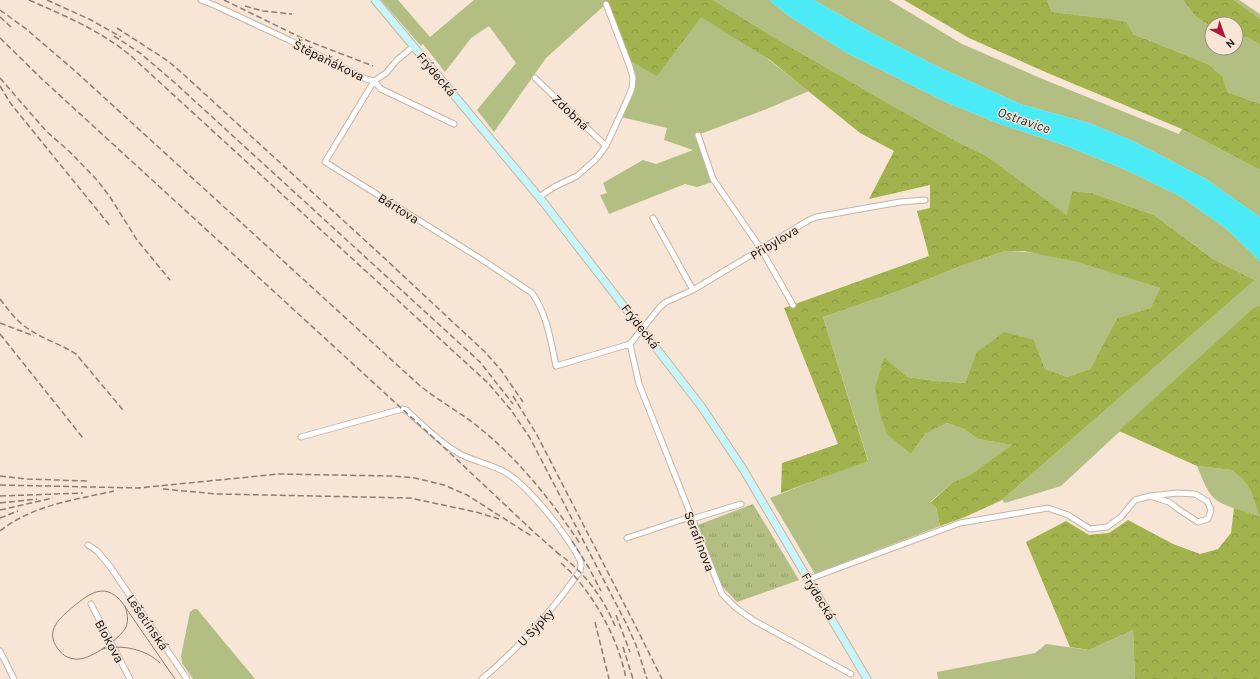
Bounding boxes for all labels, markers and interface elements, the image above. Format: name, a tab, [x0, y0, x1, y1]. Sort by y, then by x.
north arrow	[1204, 16, 1244, 56]
street label: Štěpaňákova	[291, 36, 367, 84]
text: N	[1223, 36, 1237, 51]
street label: Frýdecká	[414, 49, 459, 99]
street label: Zdobná	[549, 91, 592, 133]
water label: Ostravice	[995, 104, 1053, 138]
street label: Bártova	[375, 190, 422, 227]
street label: Přibylova	[747, 222, 801, 263]
street label: Frýdecká	[618, 301, 663, 352]
street label: Serafinova	[681, 509, 718, 573]
street label: Frýdecká	[798, 570, 839, 623]
street label: Lešetínská	[123, 591, 172, 653]
street label: U Sýpky	[514, 605, 557, 649]
street label: Blokova	[92, 617, 127, 665]

